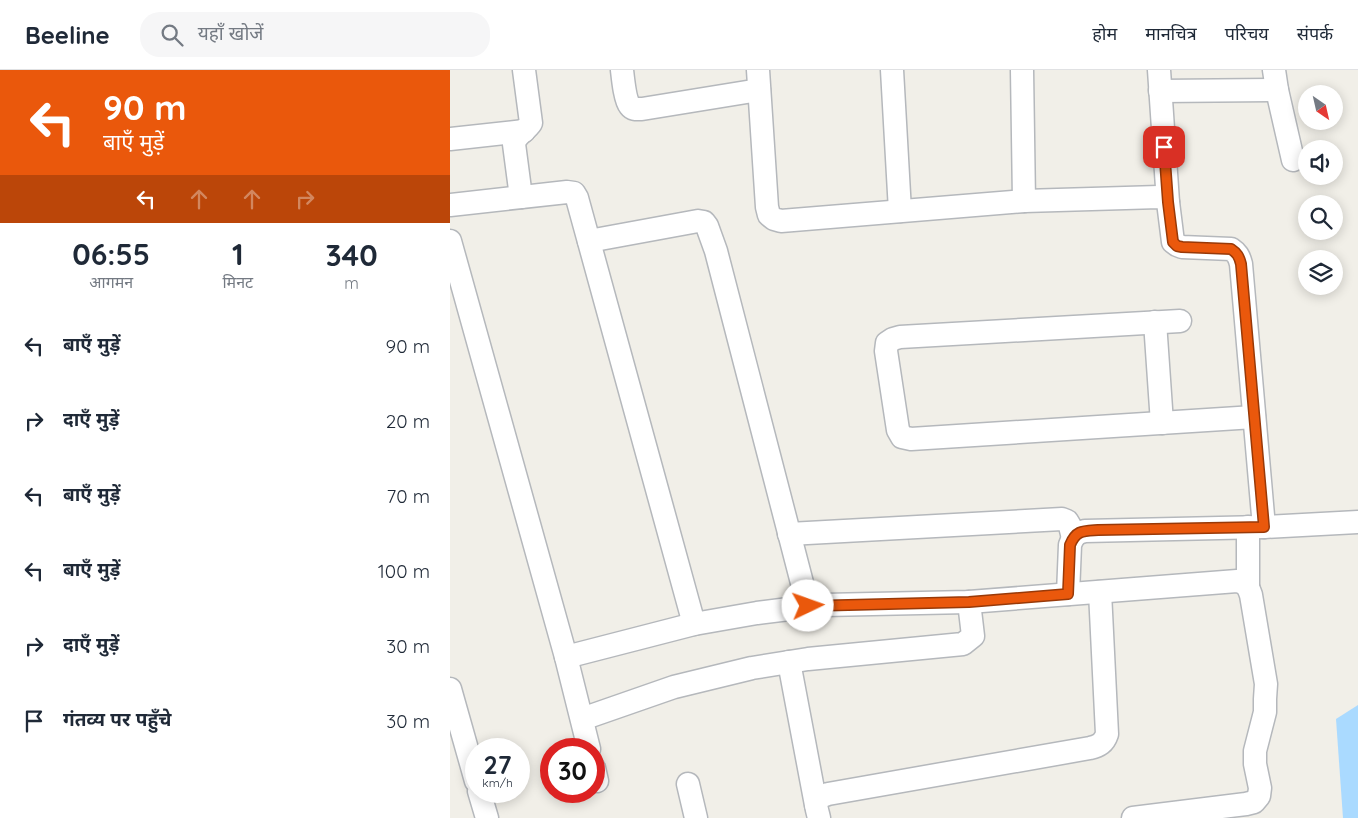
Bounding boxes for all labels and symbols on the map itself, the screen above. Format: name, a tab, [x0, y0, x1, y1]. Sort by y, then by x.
north arrow	[1298, 85, 1342, 130]
pin	[1143, 126, 1185, 168]
position arrow	[781, 579, 833, 631]
speed limit sign: 30	[540, 738, 605, 803]

